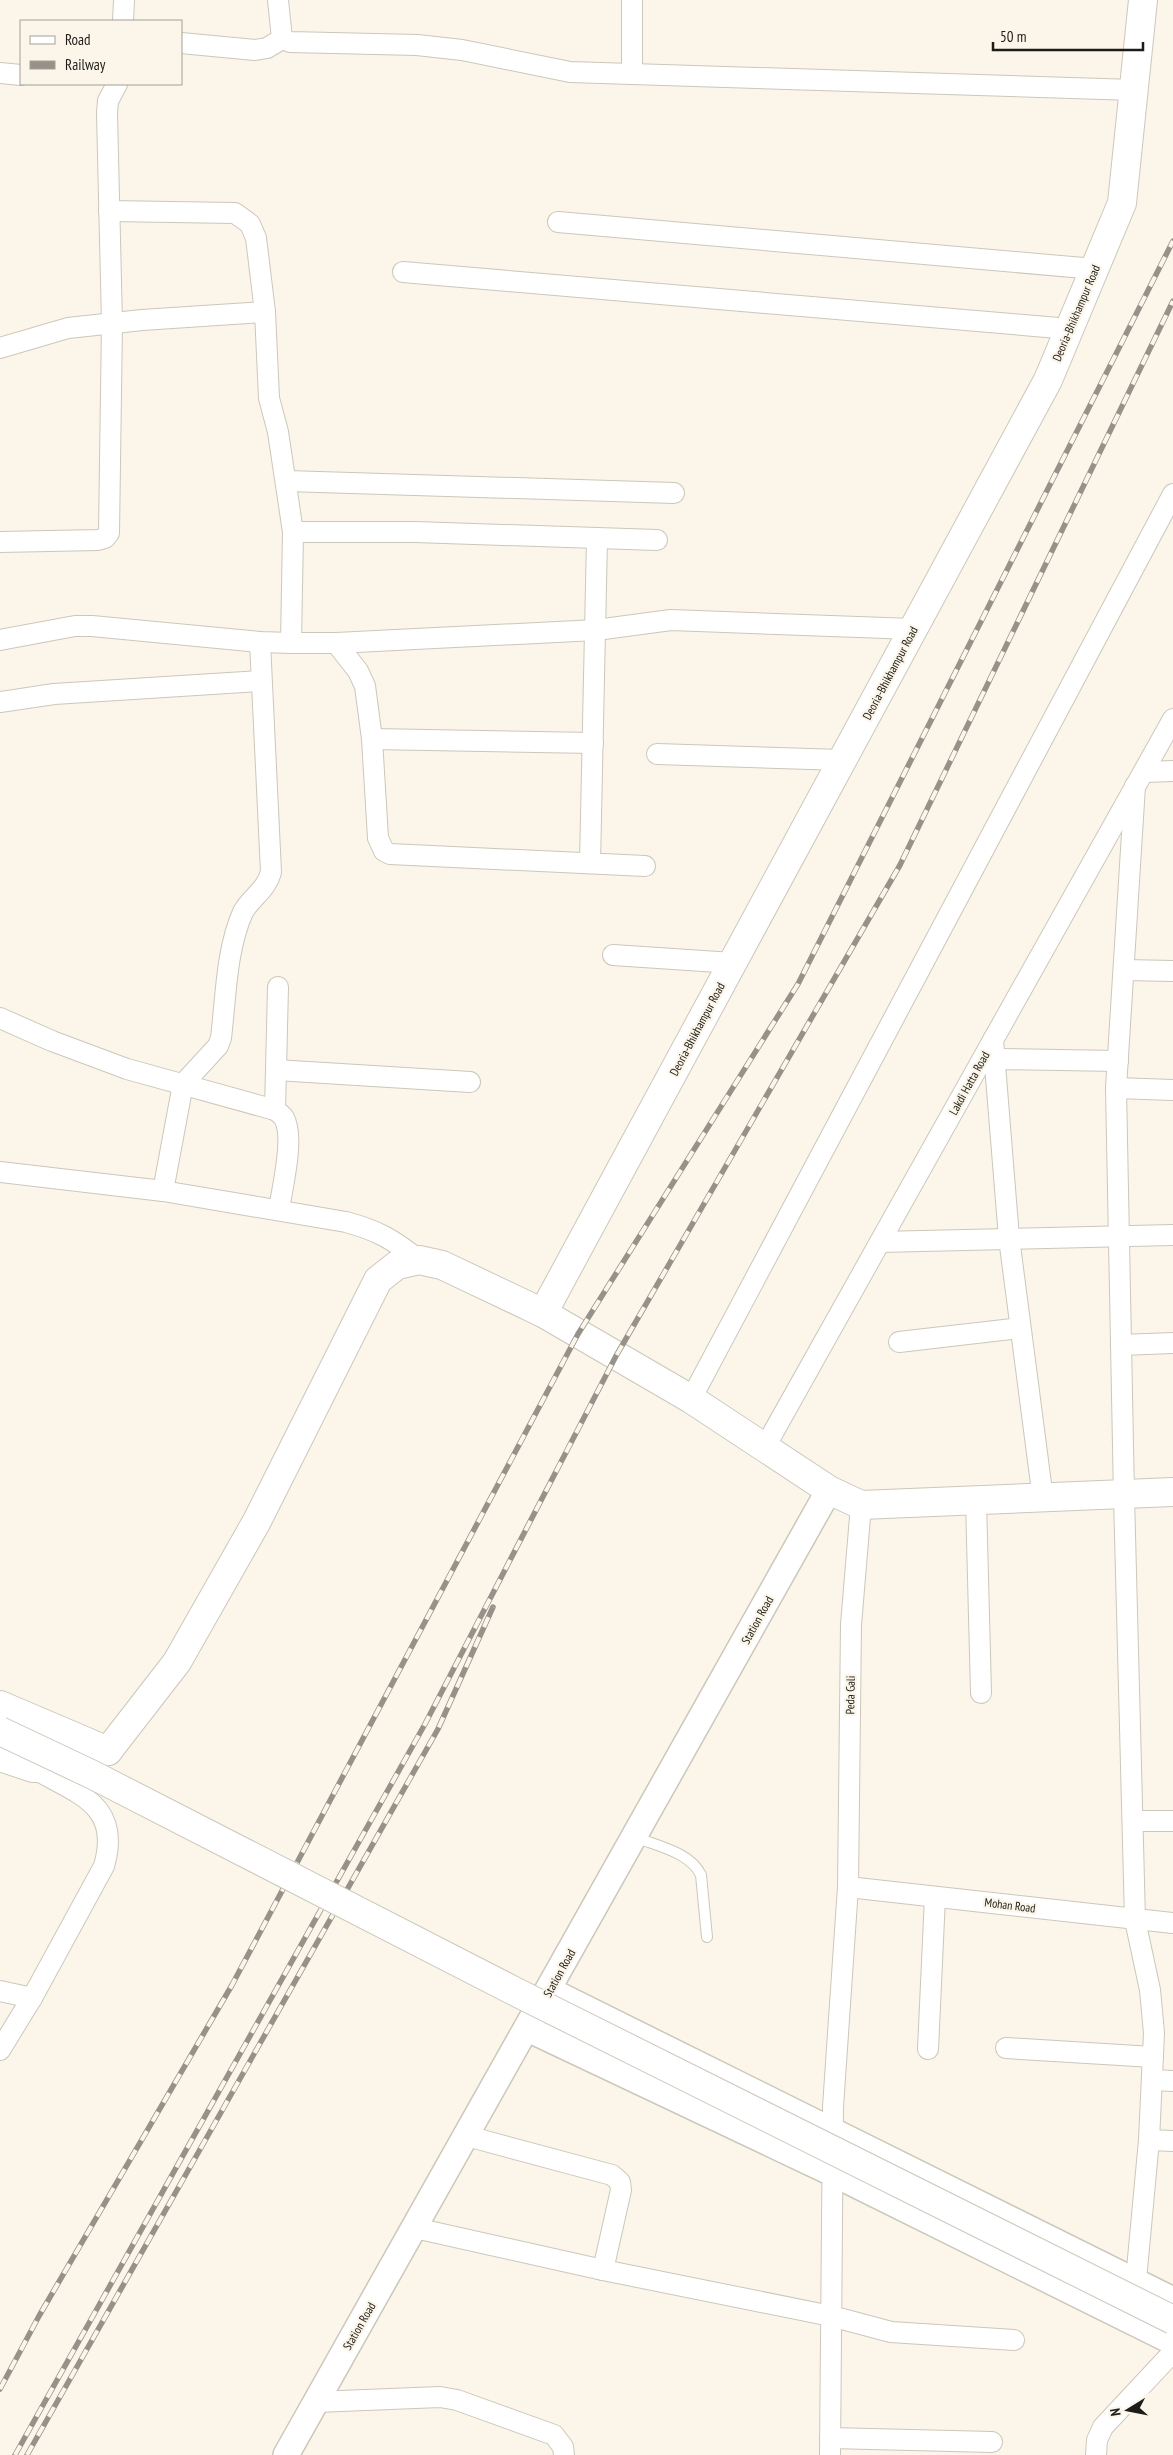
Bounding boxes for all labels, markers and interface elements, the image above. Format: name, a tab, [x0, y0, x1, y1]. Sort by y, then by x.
legend	[20, 20, 182, 85]
scale bar	[993, 20, 1143, 52]
text: 50 m	[1000, 27, 1026, 46]
text: Road	[65, 30, 91, 49]
text: Railway	[65, 55, 106, 74]
street label: Deoria-Bhikhampur Road	[1049, 262, 1103, 364]
street label: Deoria-Bhikhampur Road	[859, 624, 921, 722]
street label: Deoria-Bhikhampur Road	[666, 980, 728, 1078]
street label: Lakdi Hatta Road	[945, 1049, 993, 1117]
street label: Station Road	[738, 1593, 776, 1647]
street label: Peda Gali	[842, 1676, 858, 1714]
street label: Mohan Road	[984, 1894, 1036, 1916]
street label: Station Road	[540, 1946, 578, 2000]
street label: Station Road	[339, 2299, 379, 2353]
north arrow	[1103, 2385, 1153, 2435]
text: N	[1106, 2407, 1125, 2418]

